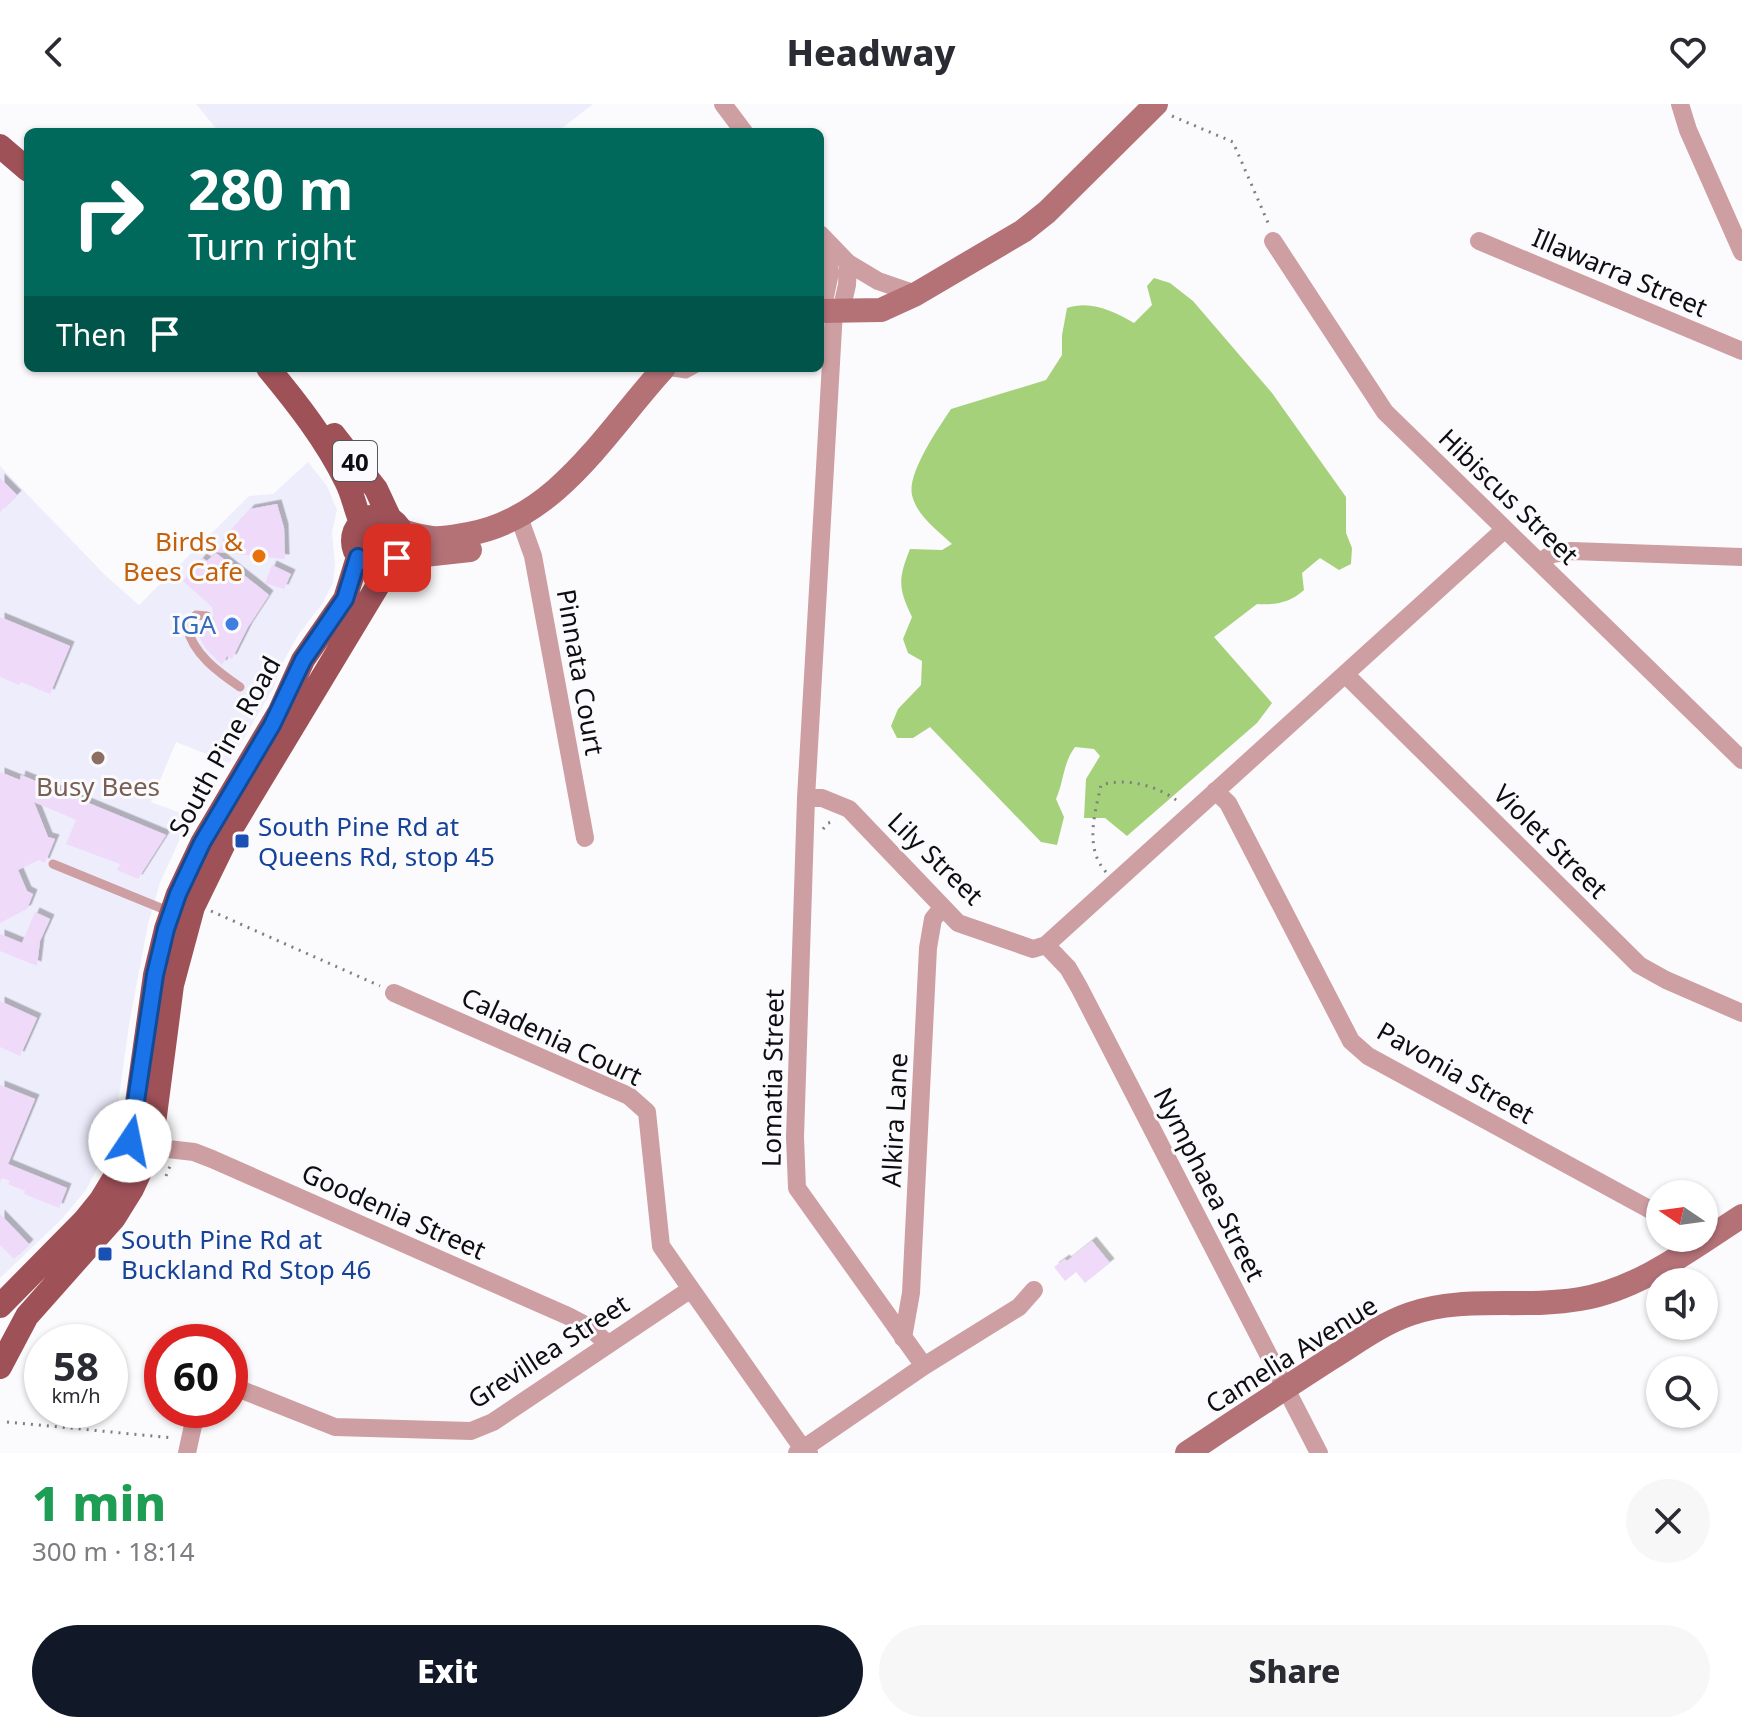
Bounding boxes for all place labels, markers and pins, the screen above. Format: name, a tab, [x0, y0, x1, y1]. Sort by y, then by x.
place label: Birds & Bees Cafe	[123, 523, 243, 589]
pin	[363, 524, 431, 592]
marker: Birds & Bees Cafe	[250, 547, 268, 565]
place label: IGA	[172, 606, 216, 642]
marker: IGA	[223, 615, 241, 633]
marker: Busy Bees	[89, 749, 107, 767]
place label: Busy Bees	[36, 768, 160, 804]
place label: South Pine Rd at Queens Rd, stop 45	[258, 808, 495, 874]
marker: South Pine Rd at Queens Rd, stop 45	[233, 832, 251, 850]
place label: South Pine Rd at Buckland Rd Stop 46	[121, 1221, 371, 1287]
marker: South Pine Rd at Buckland Rd Stop 46	[96, 1245, 114, 1263]

